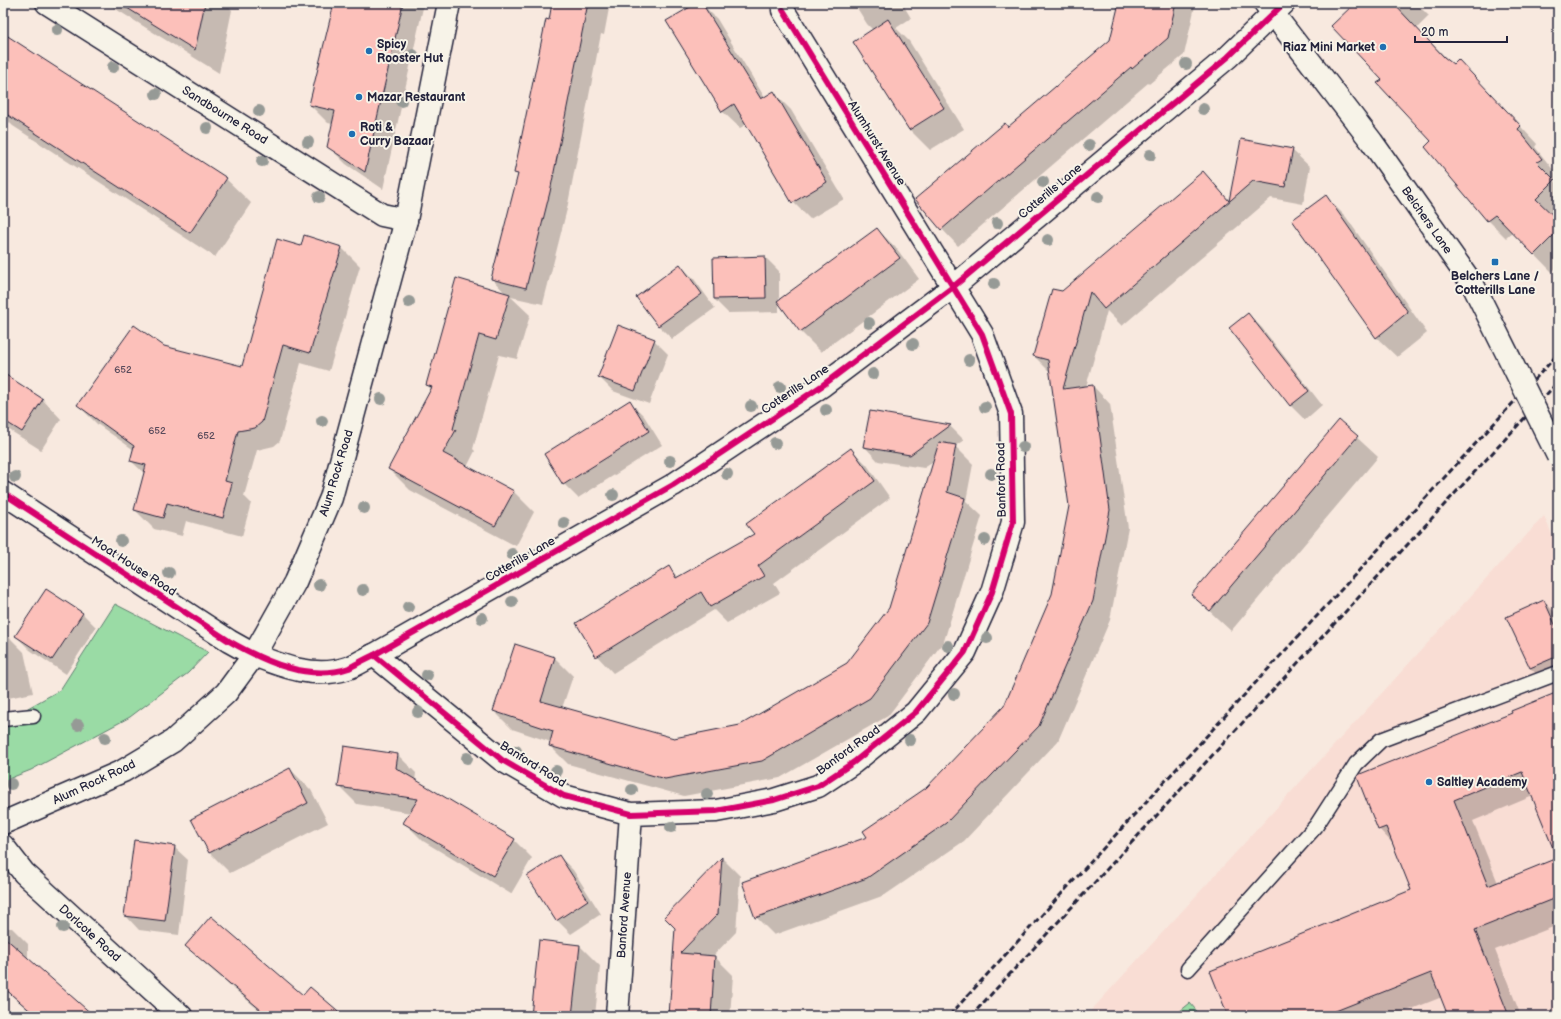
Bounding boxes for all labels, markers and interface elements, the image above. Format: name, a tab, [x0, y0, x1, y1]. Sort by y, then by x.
scale bar	[1415, 18, 1507, 44]
text: 20 m	[1421, 25, 1448, 40]
place label: Spicy Rooster Hut	[377, 37, 443, 66]
place label: Riaz Mini Market	[1283, 40, 1375, 55]
marker: Riaz Mini Market	[1378, 42, 1388, 52]
marker: Spicy Rooster Hut	[364, 46, 374, 56]
street label: Sandbourne Road	[179, 83, 270, 148]
place label: Mazar Restaurant	[367, 90, 465, 105]
marker: Mazar Restaurant	[354, 92, 364, 102]
street label: Alumhurst Avenue	[844, 98, 909, 189]
place label: Roti & Curry Bazaar	[360, 120, 433, 149]
marker: Roti & Curry Bazaar	[347, 129, 357, 139]
street label: Cotterills Lane	[1016, 160, 1085, 222]
street label: Belchers Lane	[1398, 184, 1455, 257]
marker: Belchers Lane / Cotterills Lane	[1490, 257, 1500, 267]
place label: Belchers Lane / Cotterills Lane	[1451, 269, 1540, 298]
street label: Cotterills Lane	[759, 361, 832, 418]
house number: 652	[114, 364, 132, 376]
house number: 652	[148, 425, 166, 437]
street label: Alum Rock Road	[316, 428, 357, 518]
house number: 652	[197, 430, 215, 442]
street label: Banford Road	[993, 442, 1010, 518]
street label: Moat House Road	[88, 533, 179, 600]
street label: Cotterills Lane	[483, 533, 558, 585]
street label: Banford Road	[813, 722, 883, 779]
street label: Banford Road	[497, 738, 569, 791]
street label: Alum Rock Road	[50, 757, 138, 808]
place label: Saltley Academy	[1437, 775, 1527, 790]
marker: Saltley Academy	[1424, 777, 1434, 787]
street label: Banford Avenue	[614, 871, 635, 959]
street label: Dorlcote Road	[56, 902, 124, 965]

